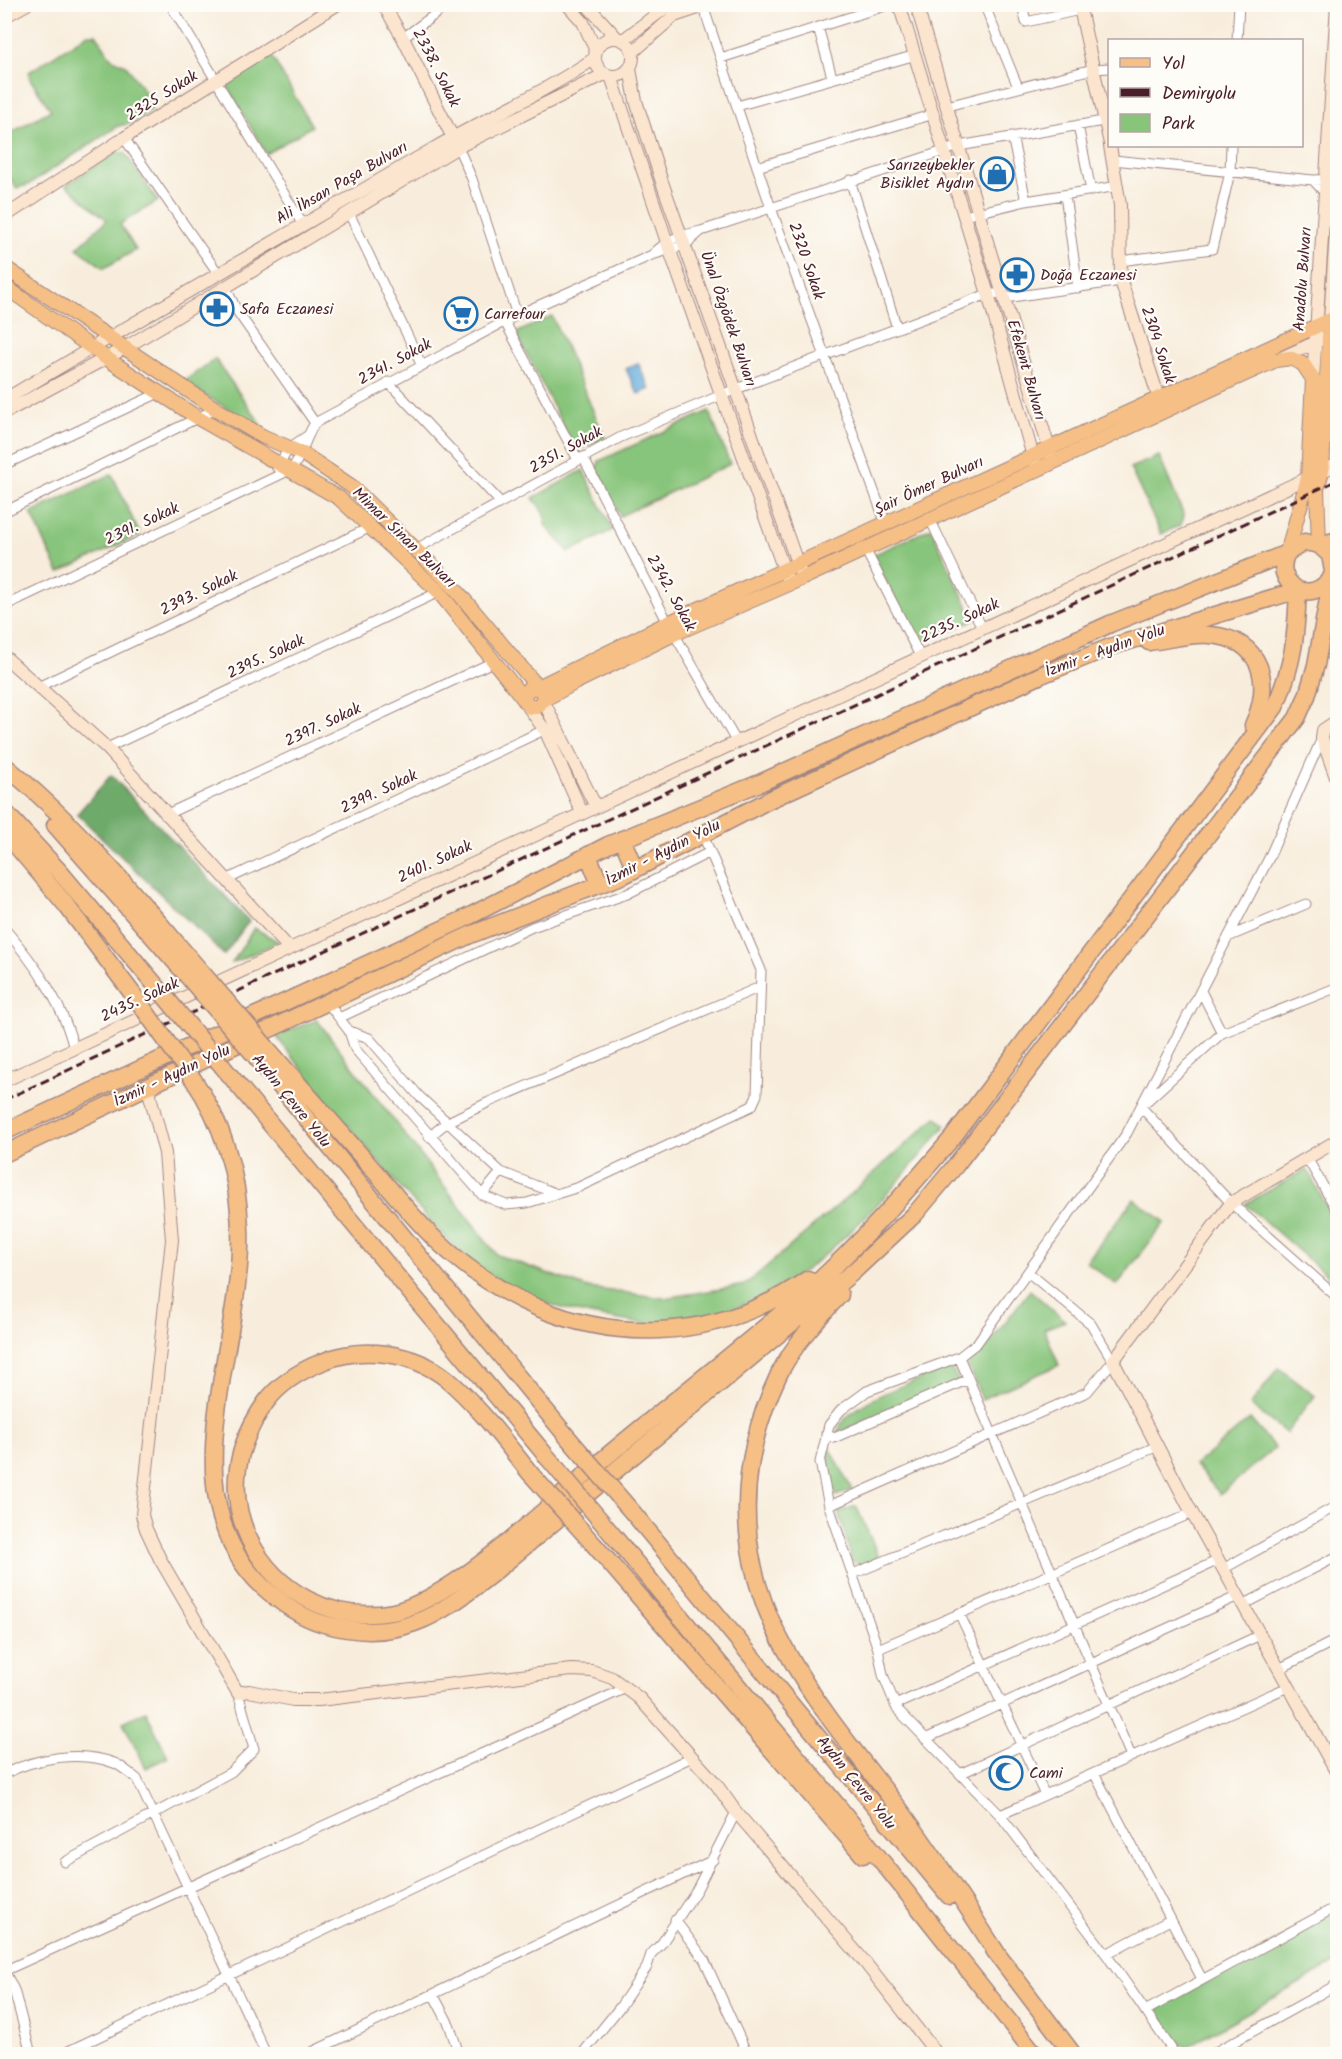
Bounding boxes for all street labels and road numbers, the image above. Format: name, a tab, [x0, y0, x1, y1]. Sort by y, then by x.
street label: 2338. Sokak	[405, 24, 467, 112]
street label: 2325 Sokak	[121, 64, 203, 128]
street label: Ali İhsan Paşa Bulvarı	[271, 135, 413, 231]
street label: 2320 Sokak	[781, 219, 831, 304]
street label: Anadolu Bulvarı	[1287, 226, 1319, 332]
street label: Ünal Özgödek Bulvarı	[693, 248, 763, 390]
street label: 2304 Sokak	[1134, 303, 1182, 387]
street label: Efekent Bulvarı	[1000, 317, 1052, 423]
street label: 2341. Sokak	[353, 332, 437, 392]
street label: 2351. Sokak	[525, 419, 608, 480]
street label: Şair Ömer Bulvarı	[870, 450, 988, 522]
street label: Mimar Sinan Bulvarı	[346, 481, 462, 595]
street label: 2391. Sokak	[101, 496, 184, 552]
street label: 2342. Sokak	[639, 550, 703, 637]
street label: 2393. Sokak	[156, 563, 243, 623]
street label: 2235. Sokak	[916, 592, 1004, 650]
street label: İzmir - Aydın Yolu	[1041, 618, 1169, 684]
street label: 2395. Sokak	[223, 628, 309, 686]
street label: 2397. Sokak	[281, 696, 366, 754]
street label: 2399. Sokak	[336, 763, 422, 821]
street label: İzmir - Aydın Yolu	[601, 813, 725, 893]
street label: 2401. Sokak	[394, 834, 477, 890]
street label: 2435. Sokak	[97, 971, 184, 1029]
street label: İzmir - Aydın Yolu	[109, 1038, 235, 1114]
street label: Aydın Çevre Yolu	[245, 1048, 337, 1154]
street label: Aydın Çevre Yolu	[810, 1730, 902, 1836]

